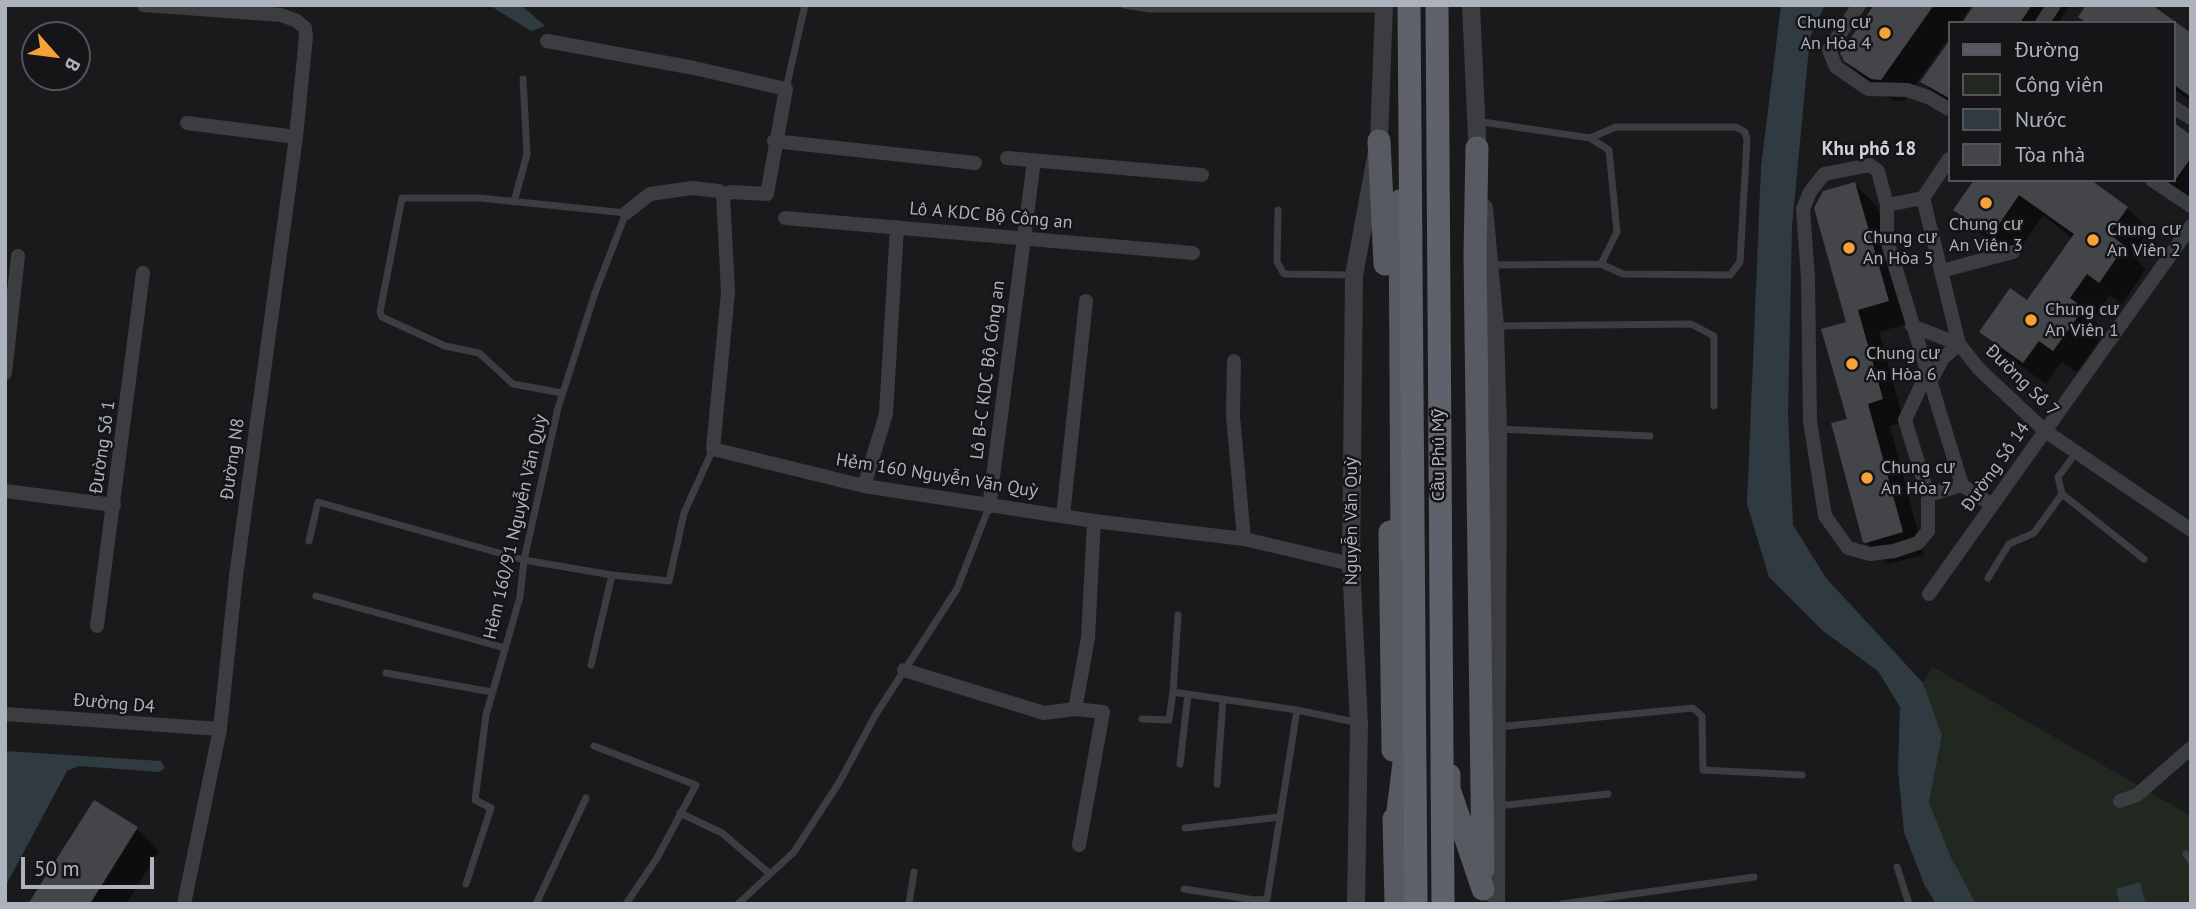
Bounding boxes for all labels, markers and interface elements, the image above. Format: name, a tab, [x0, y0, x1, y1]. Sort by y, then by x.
place label: Chung cư An Hòa 4	[1797, 12, 1871, 54]
north arrow	[21, 21, 91, 91]
legend	[1948, 21, 2175, 182]
marker: Chung cư An Hòa 4	[1877, 25, 1893, 41]
text: Đường	[2015, 36, 2079, 63]
text: B	[60, 54, 86, 76]
text: Công viên	[2015, 71, 2104, 98]
text: Nước	[2015, 106, 2066, 133]
district label: Khu phố 18	[1822, 139, 1916, 161]
text: Tòa nhà	[2015, 141, 2085, 168]
marker: Chung cư An Viên 3	[1978, 195, 1994, 211]
street label: Lô A KDC Bộ Công an	[909, 198, 1073, 234]
place label: Chung cư An Viên 3	[1949, 214, 2023, 256]
place label: Chung cư An Viên 2	[2107, 219, 2181, 262]
place label: Chung cư An Hòa 5	[1863, 227, 1937, 270]
marker: Chung cư An Viên 2	[2085, 232, 2101, 248]
marker: Chung cư An Hòa 5	[1841, 240, 1857, 256]
street label: Lô B-C KDC Bộ Công an	[966, 279, 1010, 461]
place label: Chung cư An Viên 1	[2045, 299, 2119, 342]
marker: Chung cư An Viên 1	[2023, 312, 2039, 328]
street label: Đường Số 7	[1981, 341, 2063, 421]
place label: Chung cư An Hòa 6	[1866, 343, 1940, 386]
marker: Chung cư An Hòa 6	[1844, 356, 1860, 372]
street label: Đường Số 1	[86, 399, 120, 495]
street label: Cầu Phú Mỹ	[1428, 409, 1450, 501]
street label: Hẻm 160/91 Nguyễn Văn Quỳ	[480, 412, 552, 642]
street label: Đường N8	[217, 417, 249, 501]
street label: Đường Số 14	[1957, 418, 2035, 516]
street label: Hẻm 160 Nguyễn Văn Quỳ	[834, 449, 1040, 503]
street label: Nguyễn Văn Quỳ	[1341, 457, 1363, 585]
place label: Chung cư An Hòa 7	[1881, 457, 1955, 500]
marker: Chung cư An Hòa 7	[1859, 470, 1875, 486]
street label: Đường D4	[72, 690, 156, 718]
scale bar	[24, 842, 158, 886]
text: 50 m	[34, 855, 80, 882]

